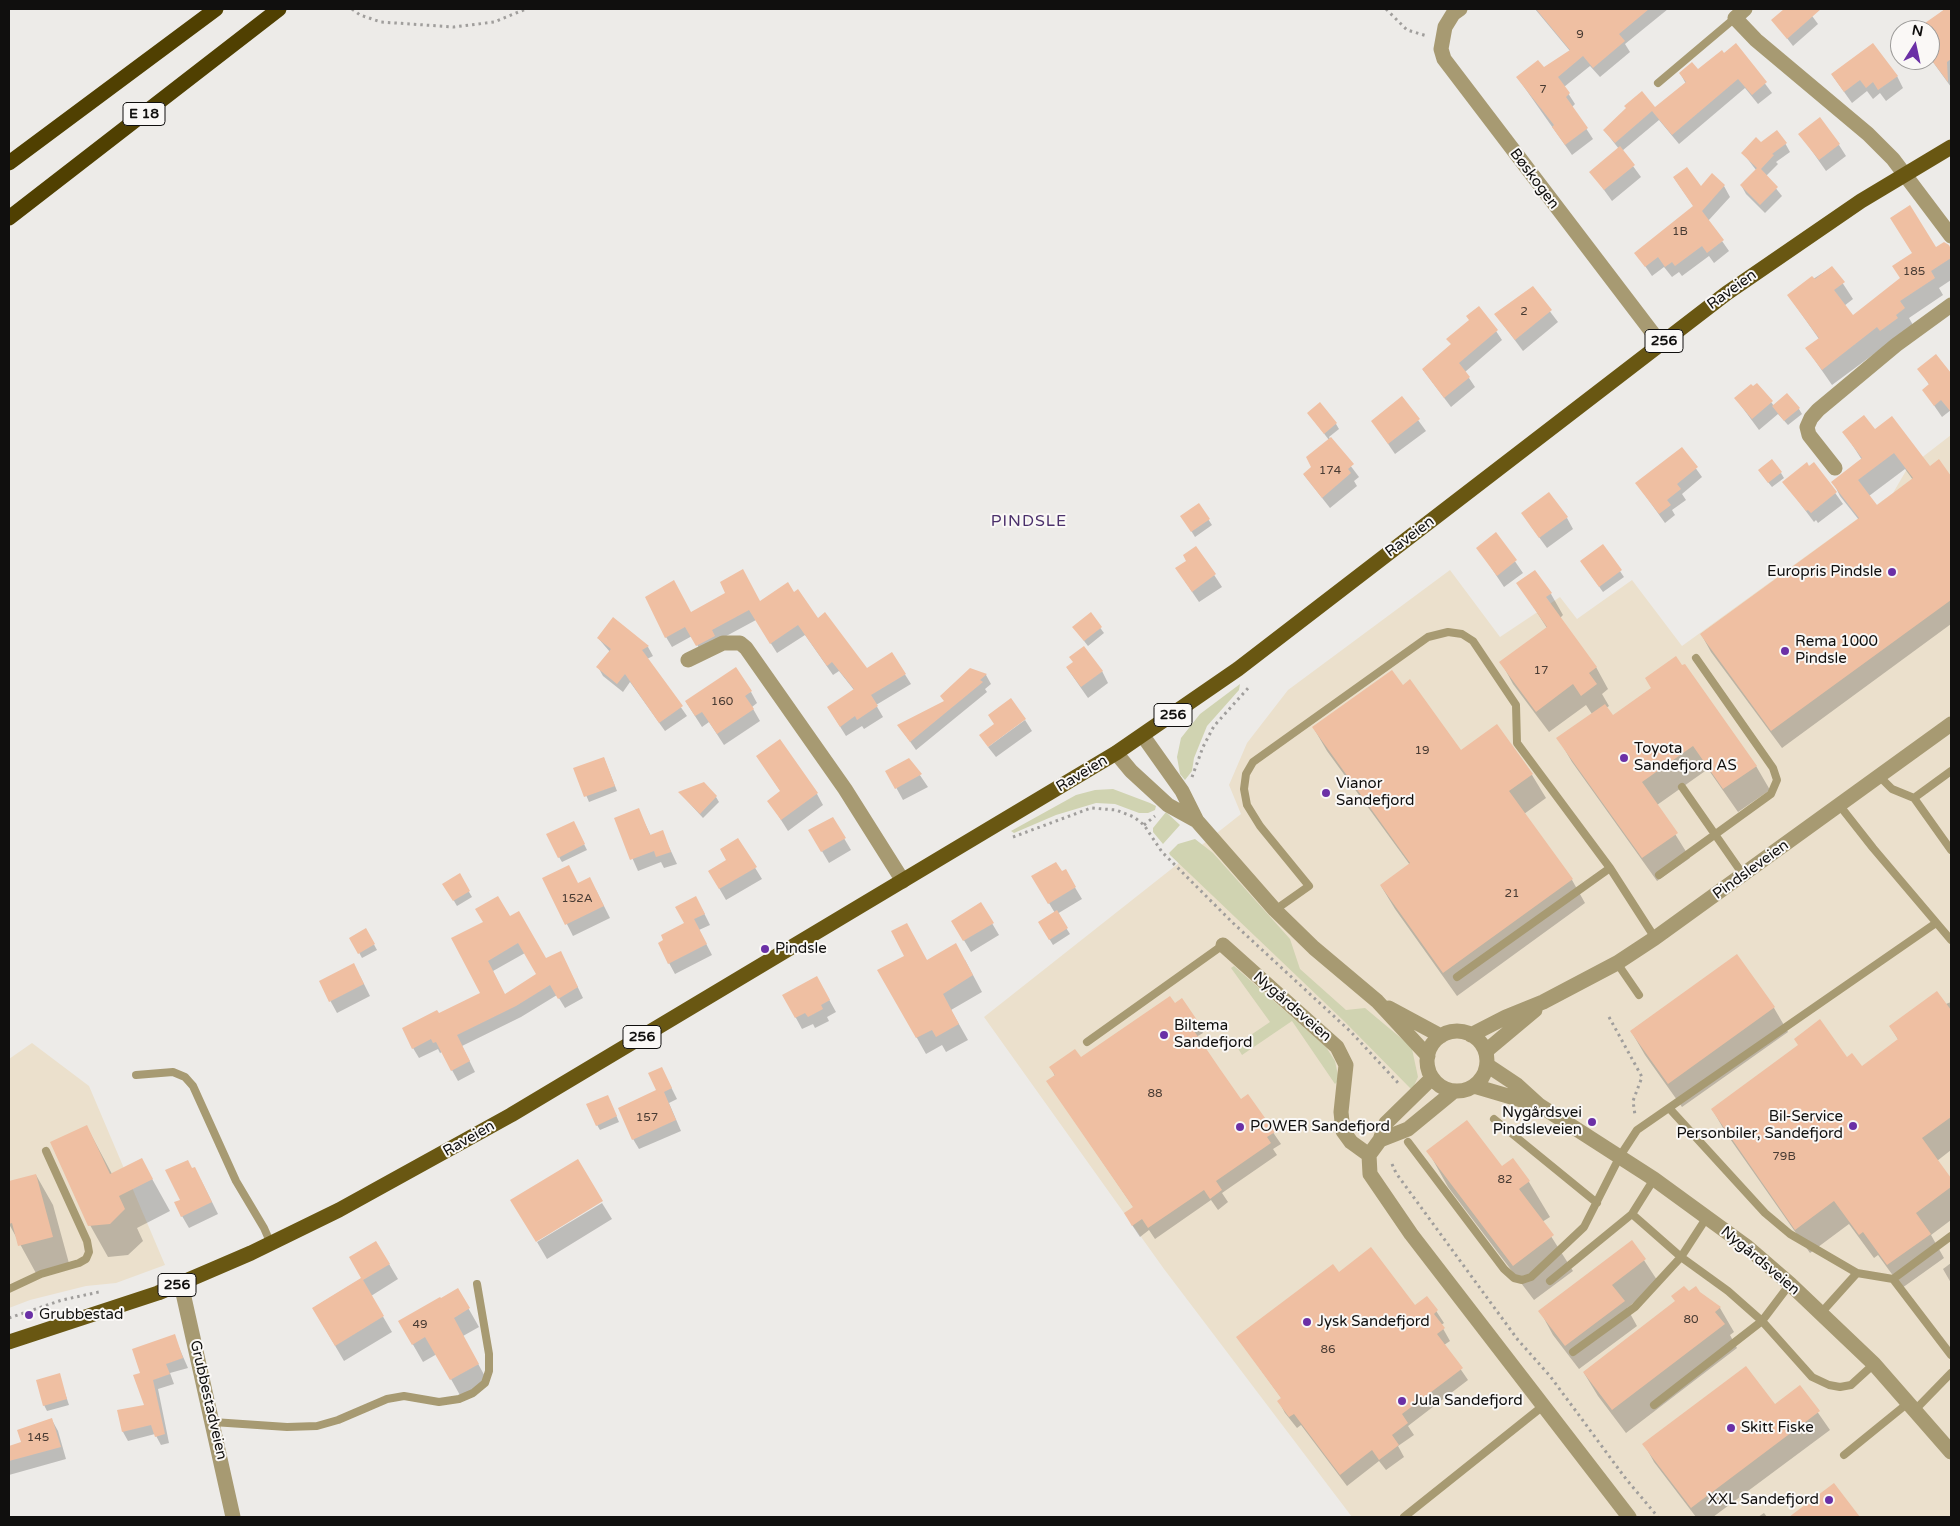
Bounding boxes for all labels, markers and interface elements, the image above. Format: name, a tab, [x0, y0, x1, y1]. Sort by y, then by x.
north arrow	[1890, 20, 1940, 70]
text: N	[1911, 21, 1925, 40]
house number: 9	[1576, 28, 1584, 42]
house number: 7	[1539, 83, 1547, 97]
road number: E 18	[123, 102, 165, 126]
street label: Bøskogen	[1505, 145, 1563, 213]
house number: 1B	[1672, 225, 1688, 239]
house number: 185	[1903, 265, 1925, 279]
street label: Raveien	[1704, 266, 1760, 314]
house number: 2	[1520, 305, 1528, 319]
road number: 256	[1645, 330, 1683, 352]
house number: 174	[1319, 464, 1341, 478]
district label: PINDSLE	[990, 512, 1068, 532]
street label: Raveien	[1382, 513, 1438, 561]
place label: Europris Pindsle	[1767, 563, 1882, 581]
marker: Europris Pindsle	[1886, 566, 1898, 578]
place label: Rema 1000 Pindsle	[1795, 633, 1878, 668]
marker: Rema 1000 Pindsle	[1779, 645, 1791, 657]
house number: 17	[1533, 664, 1549, 678]
house number: 160	[711, 695, 733, 709]
road number: 256	[1154, 704, 1192, 726]
place label: Toyota Sandefjord AS	[1634, 740, 1737, 775]
house number: 19	[1414, 744, 1430, 758]
street label: Raveien	[1053, 752, 1111, 796]
marker: Toyota Sandefjord AS	[1618, 752, 1630, 764]
place label: Vianor Sandefjord	[1336, 775, 1414, 810]
marker: Vianor Sandefjord	[1320, 787, 1332, 799]
street label: Pindsleveien	[1710, 836, 1792, 904]
house number: 21	[1504, 887, 1520, 901]
house number: 152A	[561, 892, 593, 906]
place label: Pindsle	[775, 940, 827, 958]
marker: Pindsle	[759, 943, 771, 955]
street label: Nygårdsveien	[1249, 968, 1335, 1046]
place label: Biltema Sandefjord	[1174, 1017, 1252, 1052]
road number: 256	[623, 1026, 661, 1048]
marker: Biltema Sandefjord	[1158, 1029, 1170, 1041]
house number: 88	[1147, 1087, 1163, 1101]
place label: Nygårdsvei Pindsleveien	[1493, 1104, 1582, 1139]
place label: Bil-Service Personbiler, Sandefjord	[1677, 1108, 1843, 1143]
house number: 157	[636, 1111, 658, 1125]
marker: Nygårdsvei Pindsleveien	[1586, 1116, 1598, 1128]
street label: Raveien	[440, 1117, 498, 1161]
place label: POWER Sandefjord	[1250, 1118, 1390, 1136]
marker: Bil-Service Personbiler, Sandefjord	[1847, 1120, 1859, 1132]
marker: POWER Sandefjord	[1234, 1121, 1246, 1133]
house number: 79B	[1772, 1150, 1796, 1164]
house number: 82	[1497, 1173, 1513, 1187]
street label: Nygårdsveien	[1717, 1223, 1803, 1299]
road number: 256	[158, 1274, 196, 1296]
place label: Grubbestad	[39, 1306, 123, 1324]
marker: Grubbestad	[23, 1309, 35, 1321]
place label: Jysk Sandefjord	[1317, 1313, 1430, 1331]
house number: 80	[1683, 1313, 1699, 1327]
marker: Jysk Sandefjord	[1301, 1316, 1313, 1328]
house number: 49	[412, 1318, 428, 1332]
street label: Grubbestadveien	[185, 1338, 231, 1462]
house number: 86	[1320, 1343, 1336, 1357]
place label: Jula Sandefjord	[1412, 1392, 1523, 1410]
marker: Jula Sandefjord	[1396, 1395, 1408, 1407]
place label: Skitt Fiske	[1741, 1419, 1814, 1437]
marker: Skitt Fiske	[1725, 1422, 1737, 1434]
house number: 145	[27, 1431, 49, 1445]
place label: XXL Sandefjord	[1707, 1491, 1819, 1509]
marker: XXL Sandefjord	[1823, 1494, 1835, 1506]

